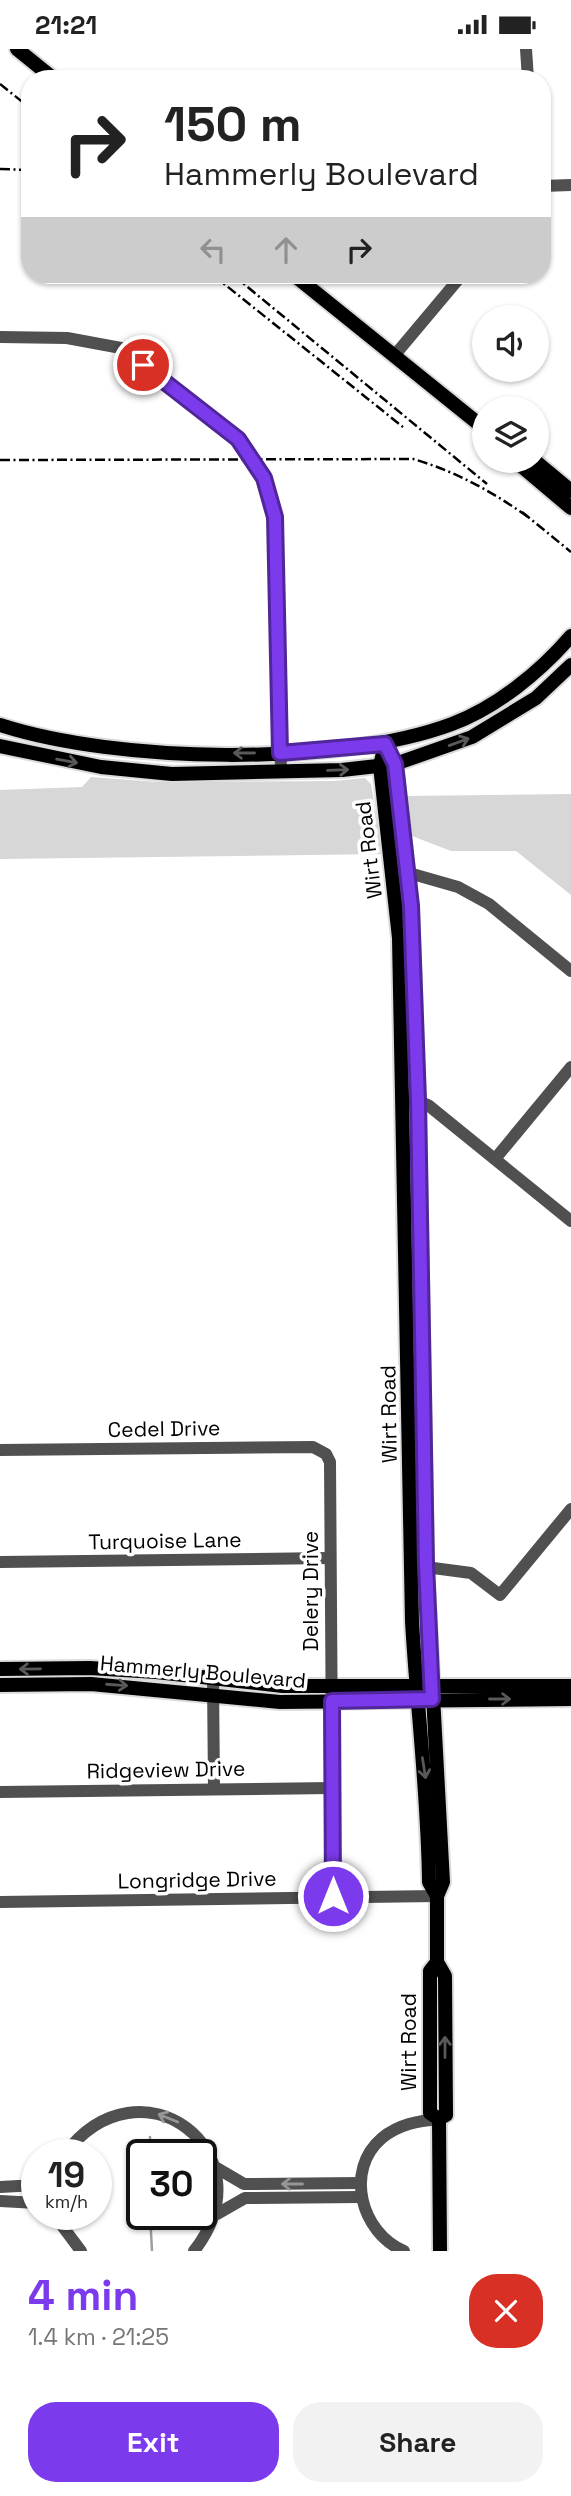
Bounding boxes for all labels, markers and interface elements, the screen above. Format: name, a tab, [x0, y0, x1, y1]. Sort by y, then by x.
text: 21:21	[35, 8, 97, 42]
text: 150 m	[164, 93, 302, 155]
icon: right	[49, 98, 140, 189]
text: Hammerly Boulevard	[164, 154, 479, 194]
icon: left	[194, 231, 232, 269]
icon: ahead	[267, 231, 305, 269]
icon: right	[340, 231, 378, 269]
map controls	[472, 305, 549, 473]
button: sound	[472, 305, 549, 382]
pin	[113, 335, 173, 395]
icon: arrive	[124, 346, 162, 384]
button: layers	[472, 396, 549, 473]
one-way arrow	[448, 735, 470, 747]
one-way arrow	[233, 746, 256, 760]
one-way arrow	[55, 755, 77, 768]
one-way arrow	[326, 763, 349, 776]
street label: Wirt Road	[349, 800, 388, 900]
street label: Wirt Road	[374, 1365, 403, 1463]
street label: Cedel Drive	[107, 1414, 221, 1443]
street label: Turquoise Lane	[88, 1526, 242, 1555]
street label: Delery Drive	[297, 1531, 324, 1651]
street label: Hammerly Boulevard	[99, 1649, 307, 1694]
one-way arrow	[18, 1662, 41, 1676]
one-way arrow	[105, 1679, 128, 1692]
one-way arrow	[488, 1692, 511, 1706]
street label: Ridgeview Drive	[86, 1755, 246, 1784]
one-way arrow	[418, 1756, 431, 1779]
position arrow	[296, 1859, 370, 1933]
street label: Longridge Drive	[117, 1865, 277, 1894]
street label: Wirt Road	[395, 1993, 422, 2091]
one-way arrow	[438, 2035, 452, 2058]
one-way arrow	[158, 2111, 179, 2124]
speed limit sign: 30	[126, 2139, 217, 2230]
text: 19	[48, 2153, 85, 2197]
one-way arrow	[281, 2177, 304, 2191]
text: km/h	[45, 2190, 88, 2213]
text: 4 min	[28, 2269, 138, 2322]
button: close	[469, 2274, 543, 2348]
text: 1.4 km · 21:25	[28, 2322, 169, 2352]
button: Exit	[28, 2402, 279, 2482]
button: Share	[293, 2402, 543, 2482]

